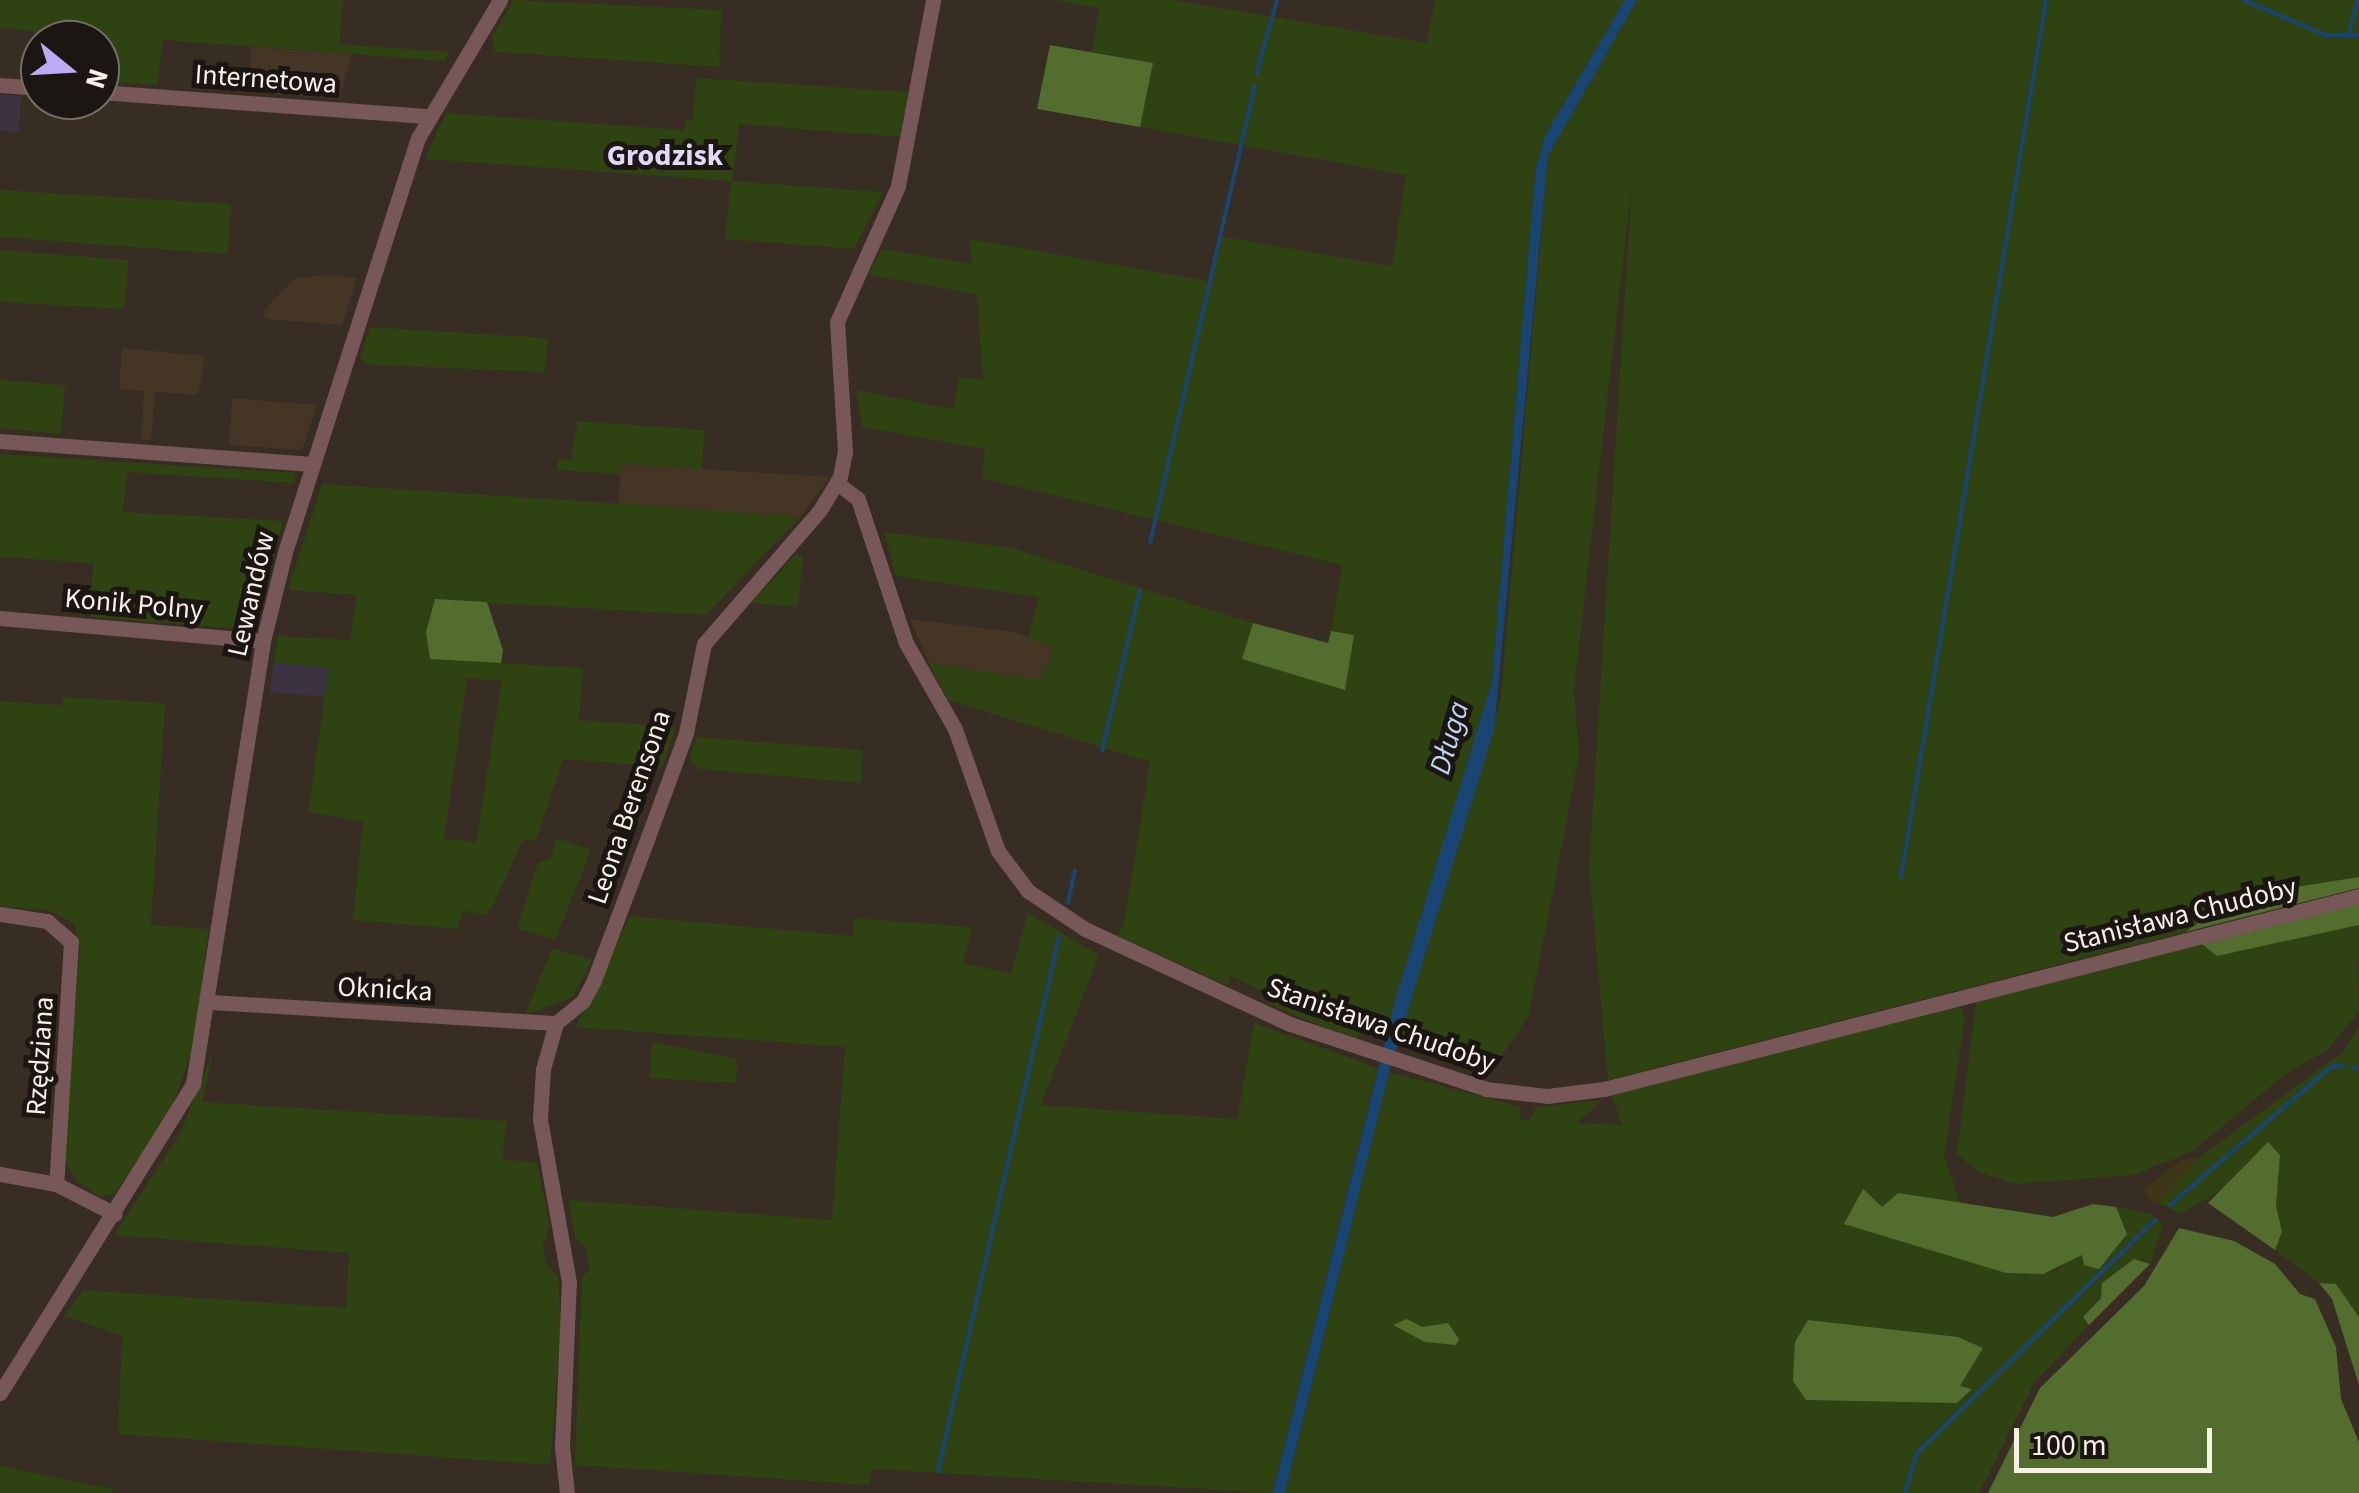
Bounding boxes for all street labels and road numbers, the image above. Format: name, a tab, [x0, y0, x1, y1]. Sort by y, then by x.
street label: Internetowa	[194, 57, 338, 101]
street label: Lewandów	[220, 528, 282, 660]
street label: Konik Polny	[63, 581, 205, 627]
street label: Leona Berensona	[580, 706, 678, 908]
street label: Stanisława Chudoby	[2060, 870, 2300, 960]
street label: Oknicka	[337, 970, 433, 1008]
street label: Stanisława Chudoby	[1263, 970, 1499, 1080]
street label: Rzędziana	[19, 995, 61, 1117]

